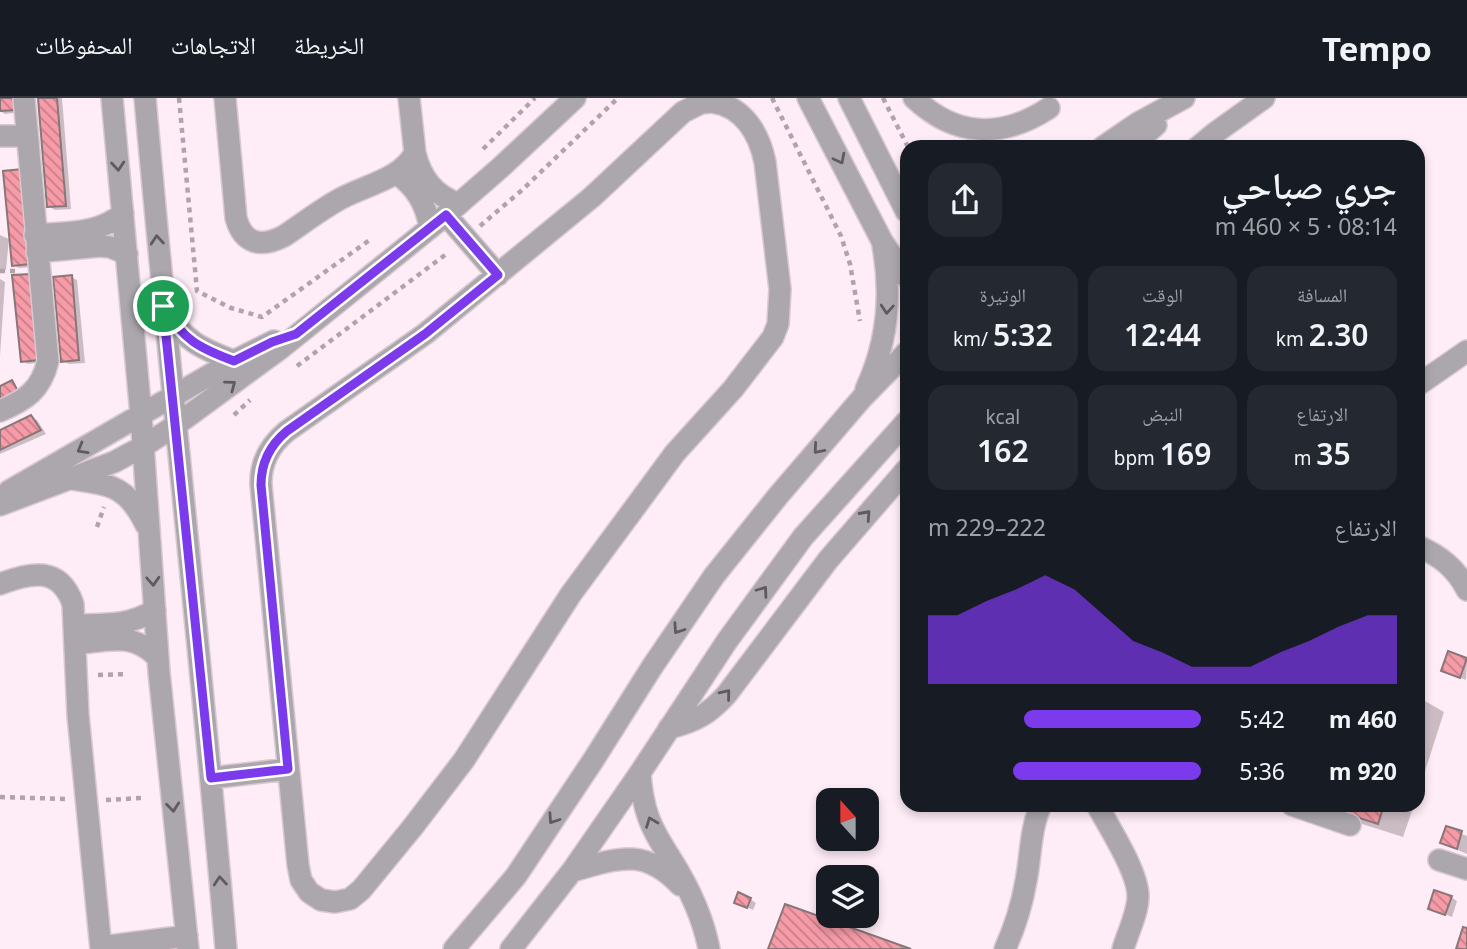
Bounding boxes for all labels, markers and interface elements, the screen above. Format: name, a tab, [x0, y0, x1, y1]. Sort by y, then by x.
text: Tempo	[1322, 26, 1432, 71]
text: المحفوظات	[35, 28, 133, 61]
text: الاتجاهات	[171, 28, 256, 61]
text: الخريطة	[294, 28, 365, 61]
one-way arrow	[831, 152, 845, 164]
text: جري صباحي	[1221, 158, 1397, 210]
one-way arrow	[110, 161, 125, 172]
button: share	[928, 163, 1002, 237]
text: 08:14 · 5 × 460 m	[1215, 210, 1397, 242]
one-way arrow	[150, 234, 165, 246]
pin	[133, 276, 193, 336]
text: الوتيرة	[980, 282, 1026, 308]
text: الوقت	[1142, 282, 1183, 308]
text: المسافة	[1297, 282, 1347, 308]
icon: arrive	[144, 287, 182, 325]
one-way arrow	[879, 304, 894, 315]
text: 5:32	[993, 314, 1053, 355]
text: 12:44	[1124, 314, 1201, 355]
text: 2.30	[1309, 314, 1368, 355]
text: /km	[953, 326, 993, 352]
text: km	[1276, 326, 1309, 352]
one-way arrow	[223, 381, 236, 393]
text: النبض	[1142, 401, 1183, 427]
text: الارتفاع	[1296, 401, 1348, 427]
text: kcal	[985, 404, 1020, 430]
text: 162	[977, 430, 1029, 471]
text: 169	[1160, 433, 1211, 474]
text: 35	[1316, 433, 1351, 474]
one-way arrow	[77, 441, 90, 454]
one-way arrow	[814, 441, 826, 454]
text: bpm	[1114, 445, 1160, 471]
text: m	[1294, 445, 1316, 471]
one-way arrow	[858, 510, 870, 523]
text: 222–229 m	[928, 511, 1046, 543]
text: الارتفاع	[1334, 511, 1397, 543]
one-way arrow	[145, 576, 160, 587]
one-way arrow	[755, 586, 768, 599]
one-way arrow	[674, 621, 686, 634]
one-way arrow	[718, 690, 731, 702]
text: 5:42	[1239, 703, 1285, 735]
text: 460 m	[1329, 703, 1397, 735]
text: 5:36	[1239, 755, 1285, 787]
text: 920 m	[1329, 755, 1397, 787]
north arrow	[816, 788, 878, 850]
map controls	[816, 788, 879, 928]
one-way arrow	[165, 802, 180, 813]
one-way arrow	[549, 811, 561, 824]
one-way arrow	[645, 816, 659, 828]
button: layers	[816, 865, 879, 928]
one-way arrow	[213, 875, 228, 886]

